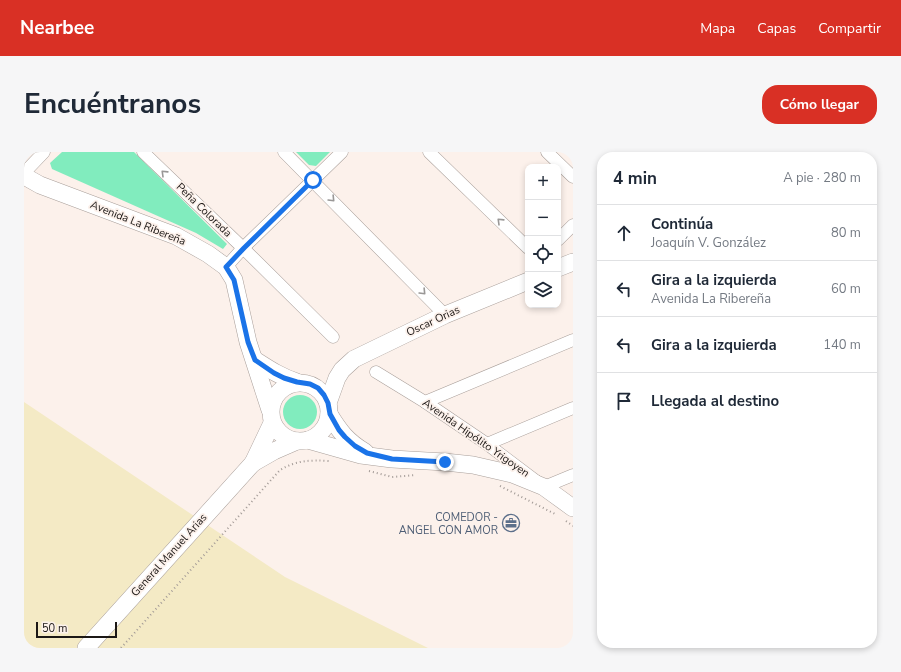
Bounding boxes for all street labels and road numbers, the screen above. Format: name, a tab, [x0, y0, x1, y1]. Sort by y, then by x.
street label: Peña Colorada	[173, 180, 235, 240]
street label: Avenida La Ribereña	[88, 197, 188, 249]
street label: Oscar Orias	[404, 302, 462, 340]
street label: Avenida Hipólito Yrigoyen	[420, 395, 532, 481]
street label: General Manuel Arias	[128, 510, 210, 600]

